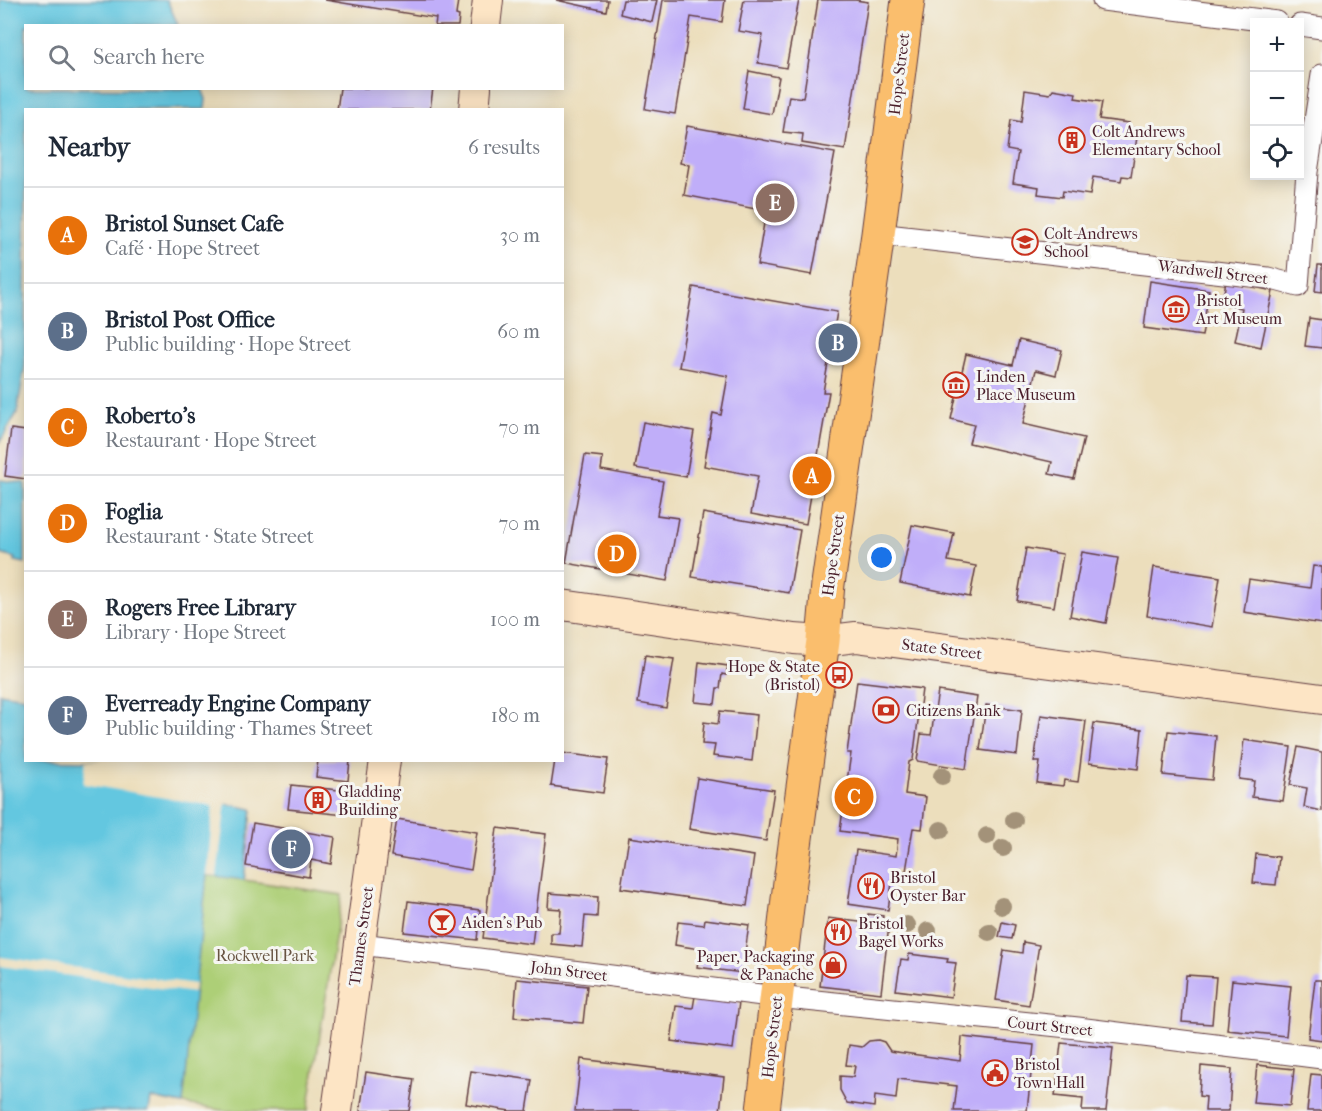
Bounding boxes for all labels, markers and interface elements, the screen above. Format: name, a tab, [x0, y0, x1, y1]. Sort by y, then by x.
map controls	[1250, 18, 1304, 180]
button: +	[1250, 18, 1304, 72]
search box	[24, 24, 564, 90]
street label: Hope Street	[885, 31, 914, 116]
icon: search	[45, 41, 78, 74]
text: Search here	[93, 44, 205, 70]
button: −	[1250, 72, 1304, 126]
place label: Colt Andrews Elementary School	[1092, 122, 1221, 159]
building icon: Colt Andrews Elementary School	[1057, 125, 1087, 155]
button: locate	[1250, 126, 1304, 180]
text: Nearby	[48, 132, 130, 163]
text: 6 results	[468, 136, 540, 159]
pin: E	[756, 180, 794, 226]
text: Bristol Sunset Cafe	[105, 211, 284, 237]
text: A	[61, 224, 74, 247]
text: 30 m	[500, 224, 540, 247]
place label: Colt-Andrews School	[1044, 224, 1138, 261]
school or university icon: Colt-Andrews School	[1010, 227, 1040, 257]
text: Café · Hope Street	[105, 237, 260, 260]
street label: Wardwell Street	[1156, 256, 1270, 288]
place label: Bristol Art Museum	[1195, 291, 1283, 328]
museum icon: Bristol Art Museum	[1161, 294, 1191, 324]
text: Bristol Post Office	[105, 307, 275, 333]
text: B	[61, 320, 74, 343]
text: 60 m	[497, 320, 540, 343]
pin: B	[818, 320, 858, 366]
text: Public building · Hope Street	[105, 333, 351, 356]
place label: Linden Place Museum	[976, 367, 1076, 404]
museum icon: Linden Place Museum	[941, 370, 971, 400]
text: Roberto's	[105, 403, 195, 429]
text: C	[61, 416, 74, 439]
text: 70 m	[498, 416, 540, 439]
text: Restaurant · Hope Street	[105, 429, 317, 452]
pin: A	[792, 454, 832, 498]
text: Foglia	[105, 499, 162, 525]
text: D	[60, 512, 75, 535]
text: 70 m	[498, 512, 540, 535]
street label: Hope Street	[818, 512, 848, 597]
text: Restaurant · State Street	[105, 525, 314, 548]
pin: D	[598, 532, 636, 576]
your location	[867, 543, 896, 572]
text: Rogers Free Library	[105, 595, 296, 621]
text: E	[61, 608, 74, 631]
text: 100 m	[490, 608, 540, 631]
text: Library · Hope Street	[105, 621, 286, 644]
street label: State Street	[901, 635, 983, 663]
place label: Hope & State (Bristol)	[728, 657, 820, 694]
bus stop icon: Hope & State (Bristol)	[824, 660, 854, 690]
text: Everready Engine Company	[105, 691, 370, 717]
bank icon: Citizens Bank	[871, 695, 901, 725]
place label: Citizens Bank	[906, 701, 1001, 720]
text: F	[62, 704, 73, 727]
text: 180 m	[491, 704, 540, 727]
text: Public building · Thames Street	[105, 717, 373, 740]
pin: C	[834, 774, 874, 820]
place label: Gladding Building	[338, 782, 402, 819]
building icon: Gladding Building	[303, 785, 333, 815]
pin: F	[272, 826, 310, 872]
place label: Bristol Oyster Bar	[890, 868, 966, 905]
restaurant icon: Bristol Oyster Bar	[856, 871, 886, 901]
street label: Thames Street	[345, 885, 377, 987]
bar icon: Aiden's Pub	[427, 907, 457, 937]
place label: Aiden's Pub	[461, 913, 542, 932]
place label: Bristol Bagel Works	[858, 914, 944, 951]
restaurant icon: Bristol Bagel Works	[823, 917, 853, 947]
park label: Rockwell Park	[216, 946, 315, 965]
place label: Paper, Packaging & Panache	[697, 947, 814, 984]
shop icon: Paper, Packaging & Panache	[818, 950, 848, 980]
street label: John Street	[527, 957, 609, 985]
street label: Hope Street	[758, 994, 787, 1079]
street label: Court Street	[1006, 1012, 1094, 1040]
place label: Bristol Town Hall	[1014, 1055, 1085, 1092]
public building icon: Bristol Town Hall	[980, 1058, 1010, 1088]

